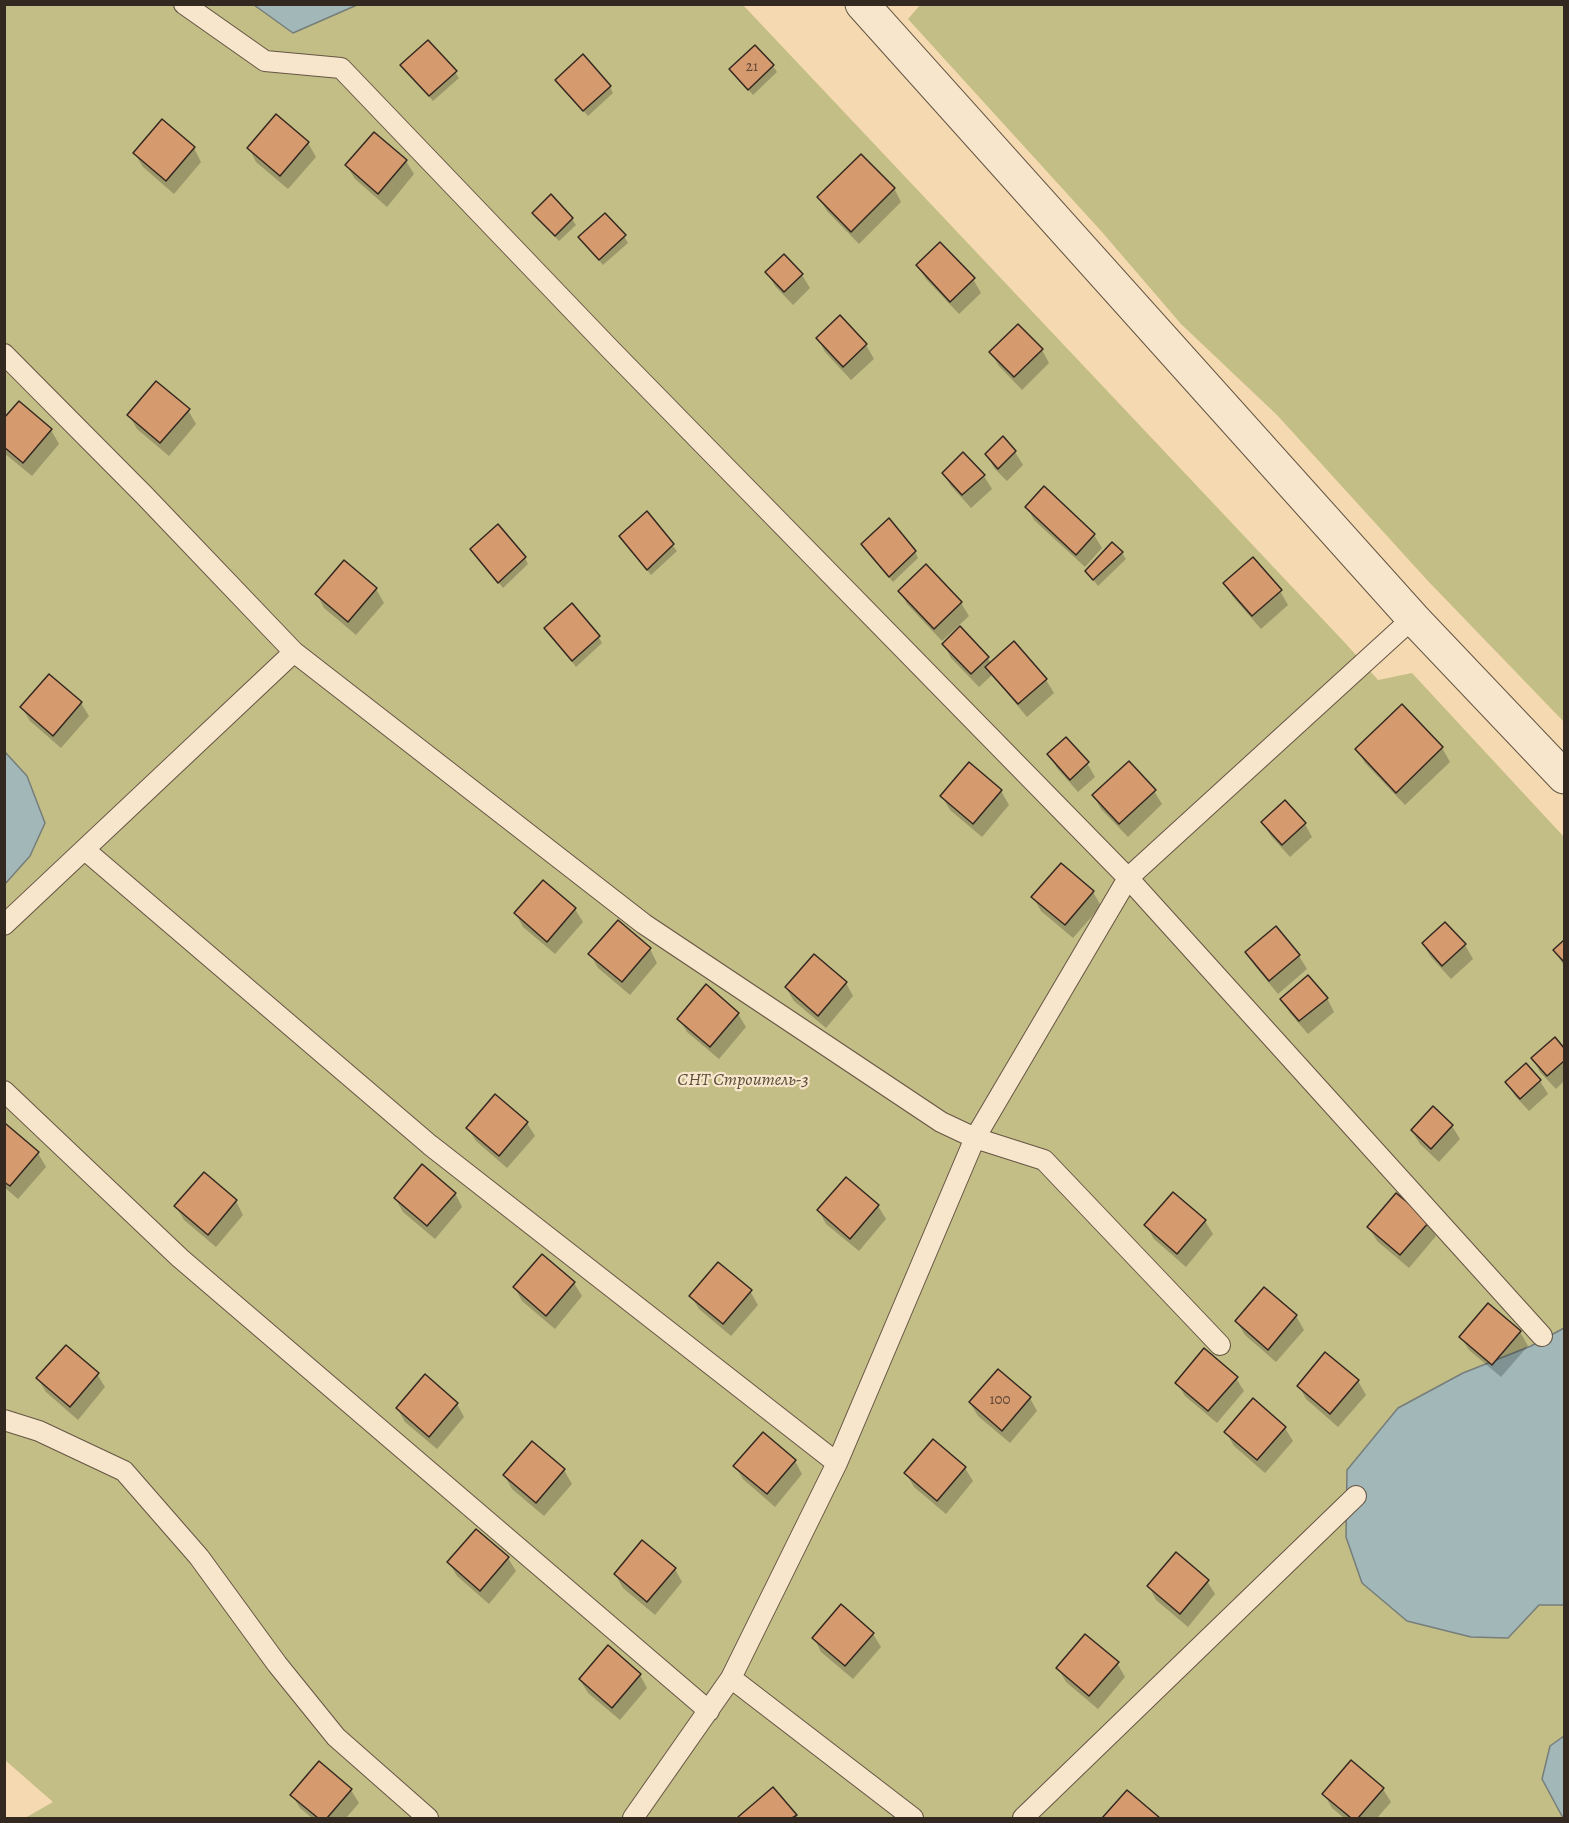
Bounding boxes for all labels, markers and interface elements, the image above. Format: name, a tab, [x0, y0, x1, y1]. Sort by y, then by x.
house number: 21	[746, 58, 758, 76]
park label: СНТ Строитель-3	[677, 1070, 809, 1092]
house number: 100	[989, 1391, 1011, 1409]

